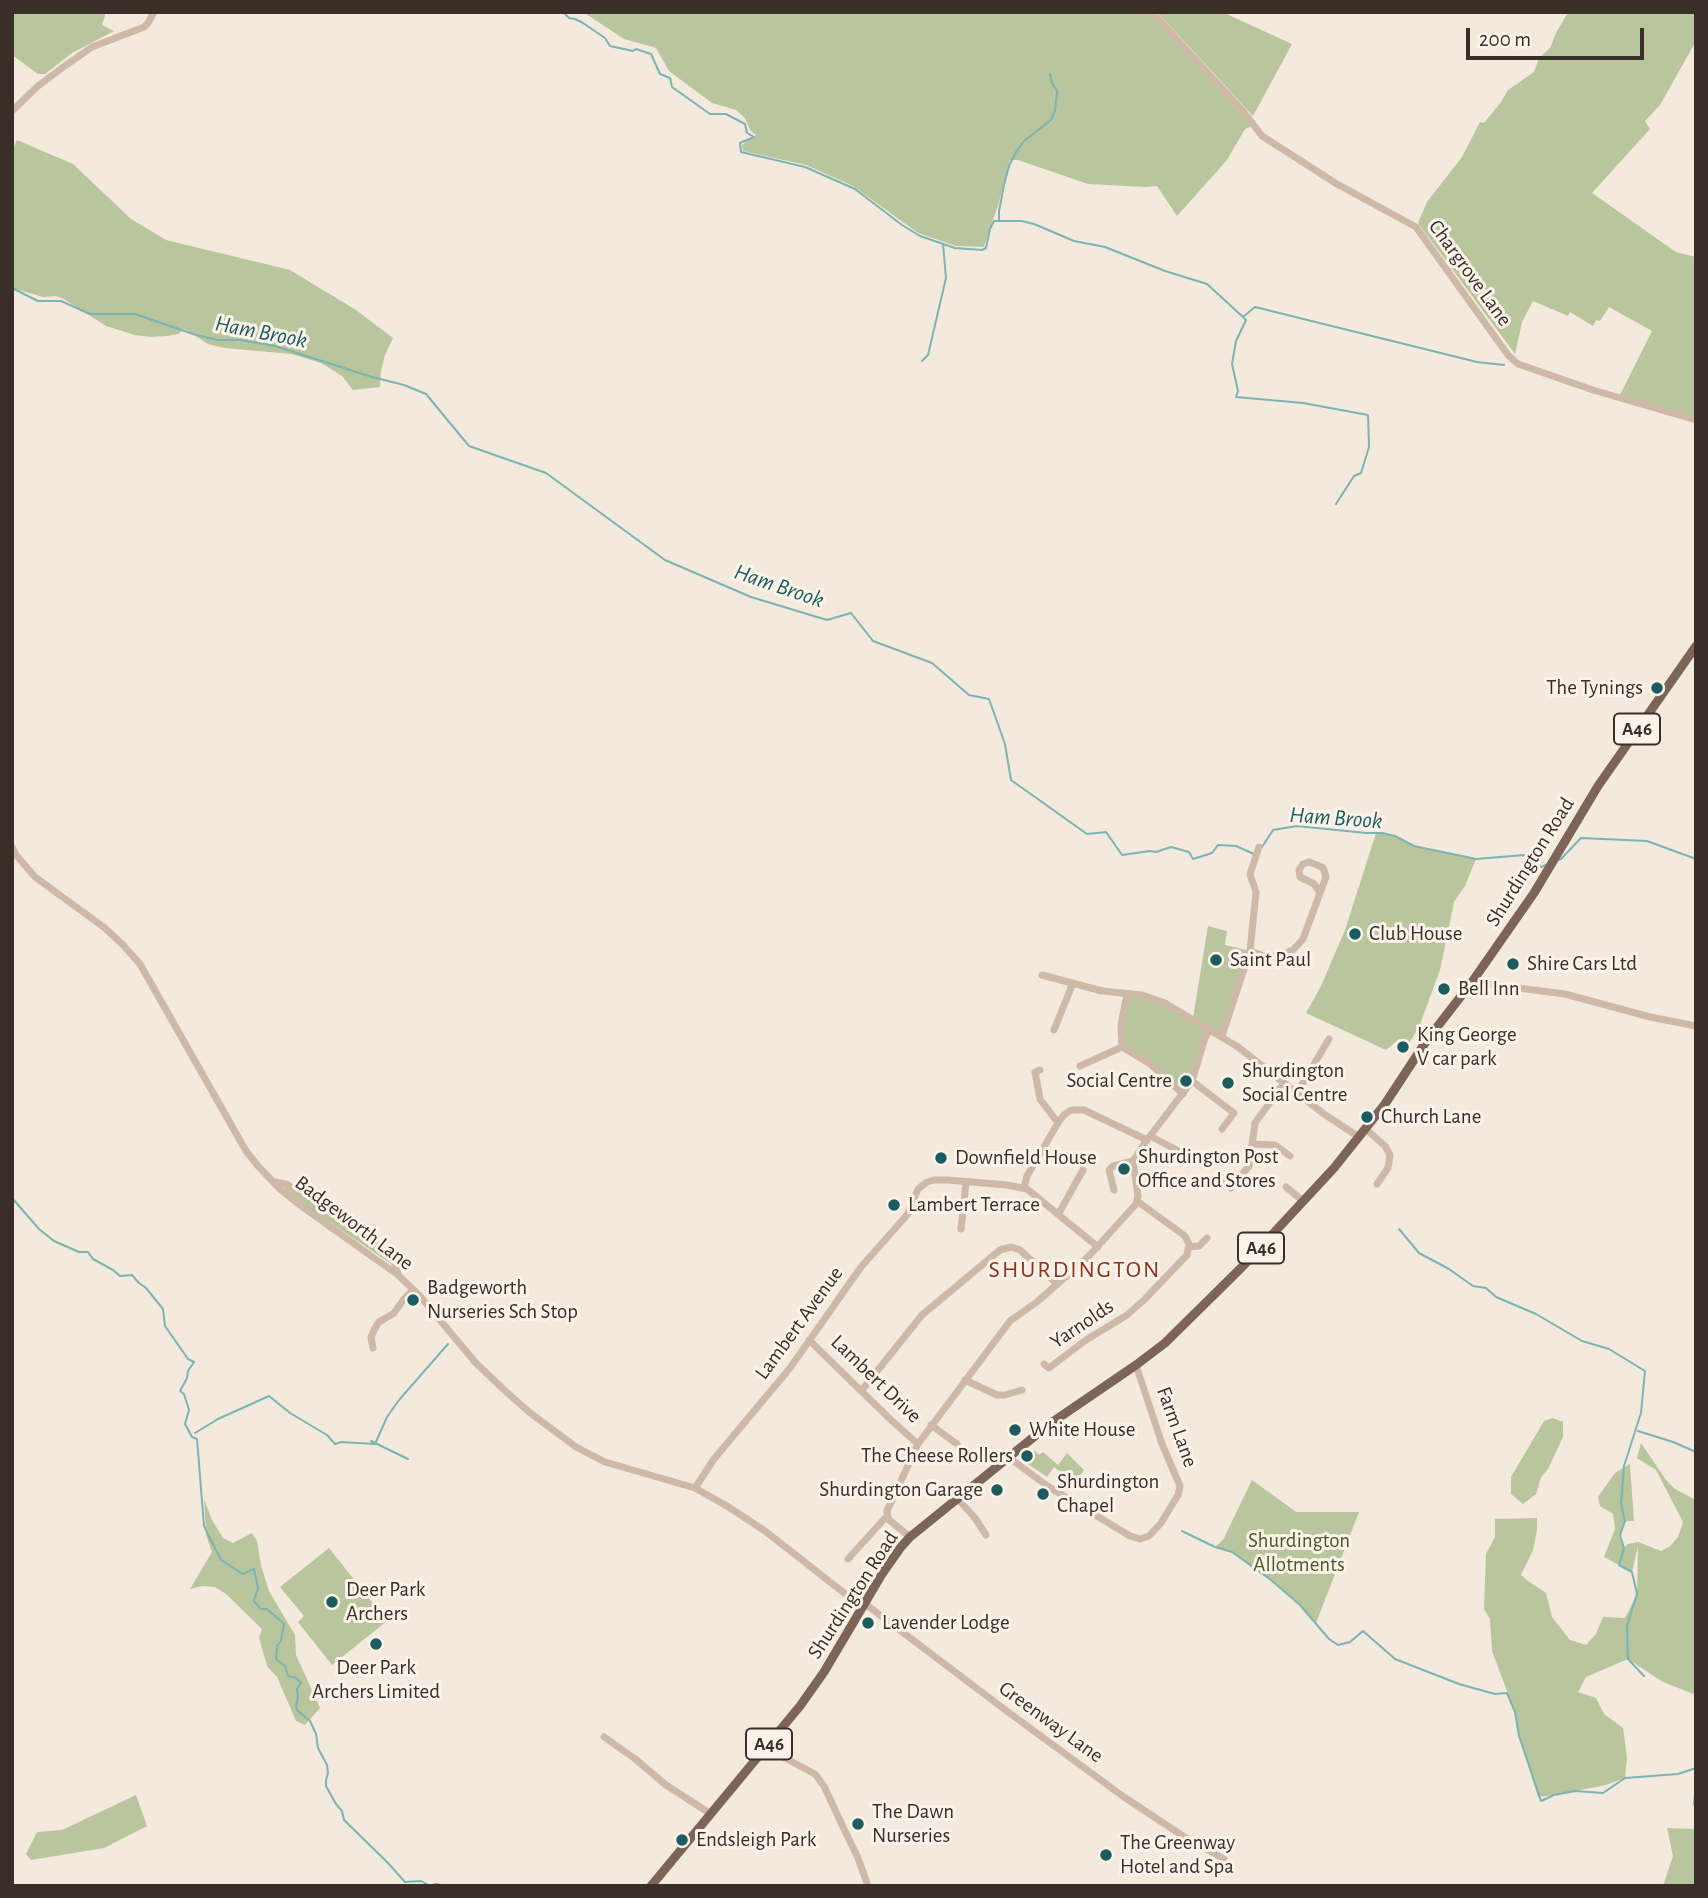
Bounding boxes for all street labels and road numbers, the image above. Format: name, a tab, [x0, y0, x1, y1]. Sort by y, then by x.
street label: Chargrove Lane	[1423, 215, 1517, 331]
road number: A46	[1614, 714, 1660, 744]
street label: Shurdington Road	[1480, 793, 1580, 931]
street label: Badgeworth Lane	[290, 1170, 418, 1276]
road number: A46	[1238, 1232, 1284, 1264]
street label: Lambert Avenue	[750, 1262, 848, 1384]
street label: Yarnolds	[1046, 1294, 1118, 1354]
street label: Lambert Drive	[825, 1330, 927, 1428]
street label: Farm Lane	[1151, 1383, 1203, 1471]
street label: Shurdington Road	[802, 1526, 904, 1664]
street label: Greenway Lane	[994, 1676, 1108, 1768]
road number: A46	[746, 1728, 792, 1760]

